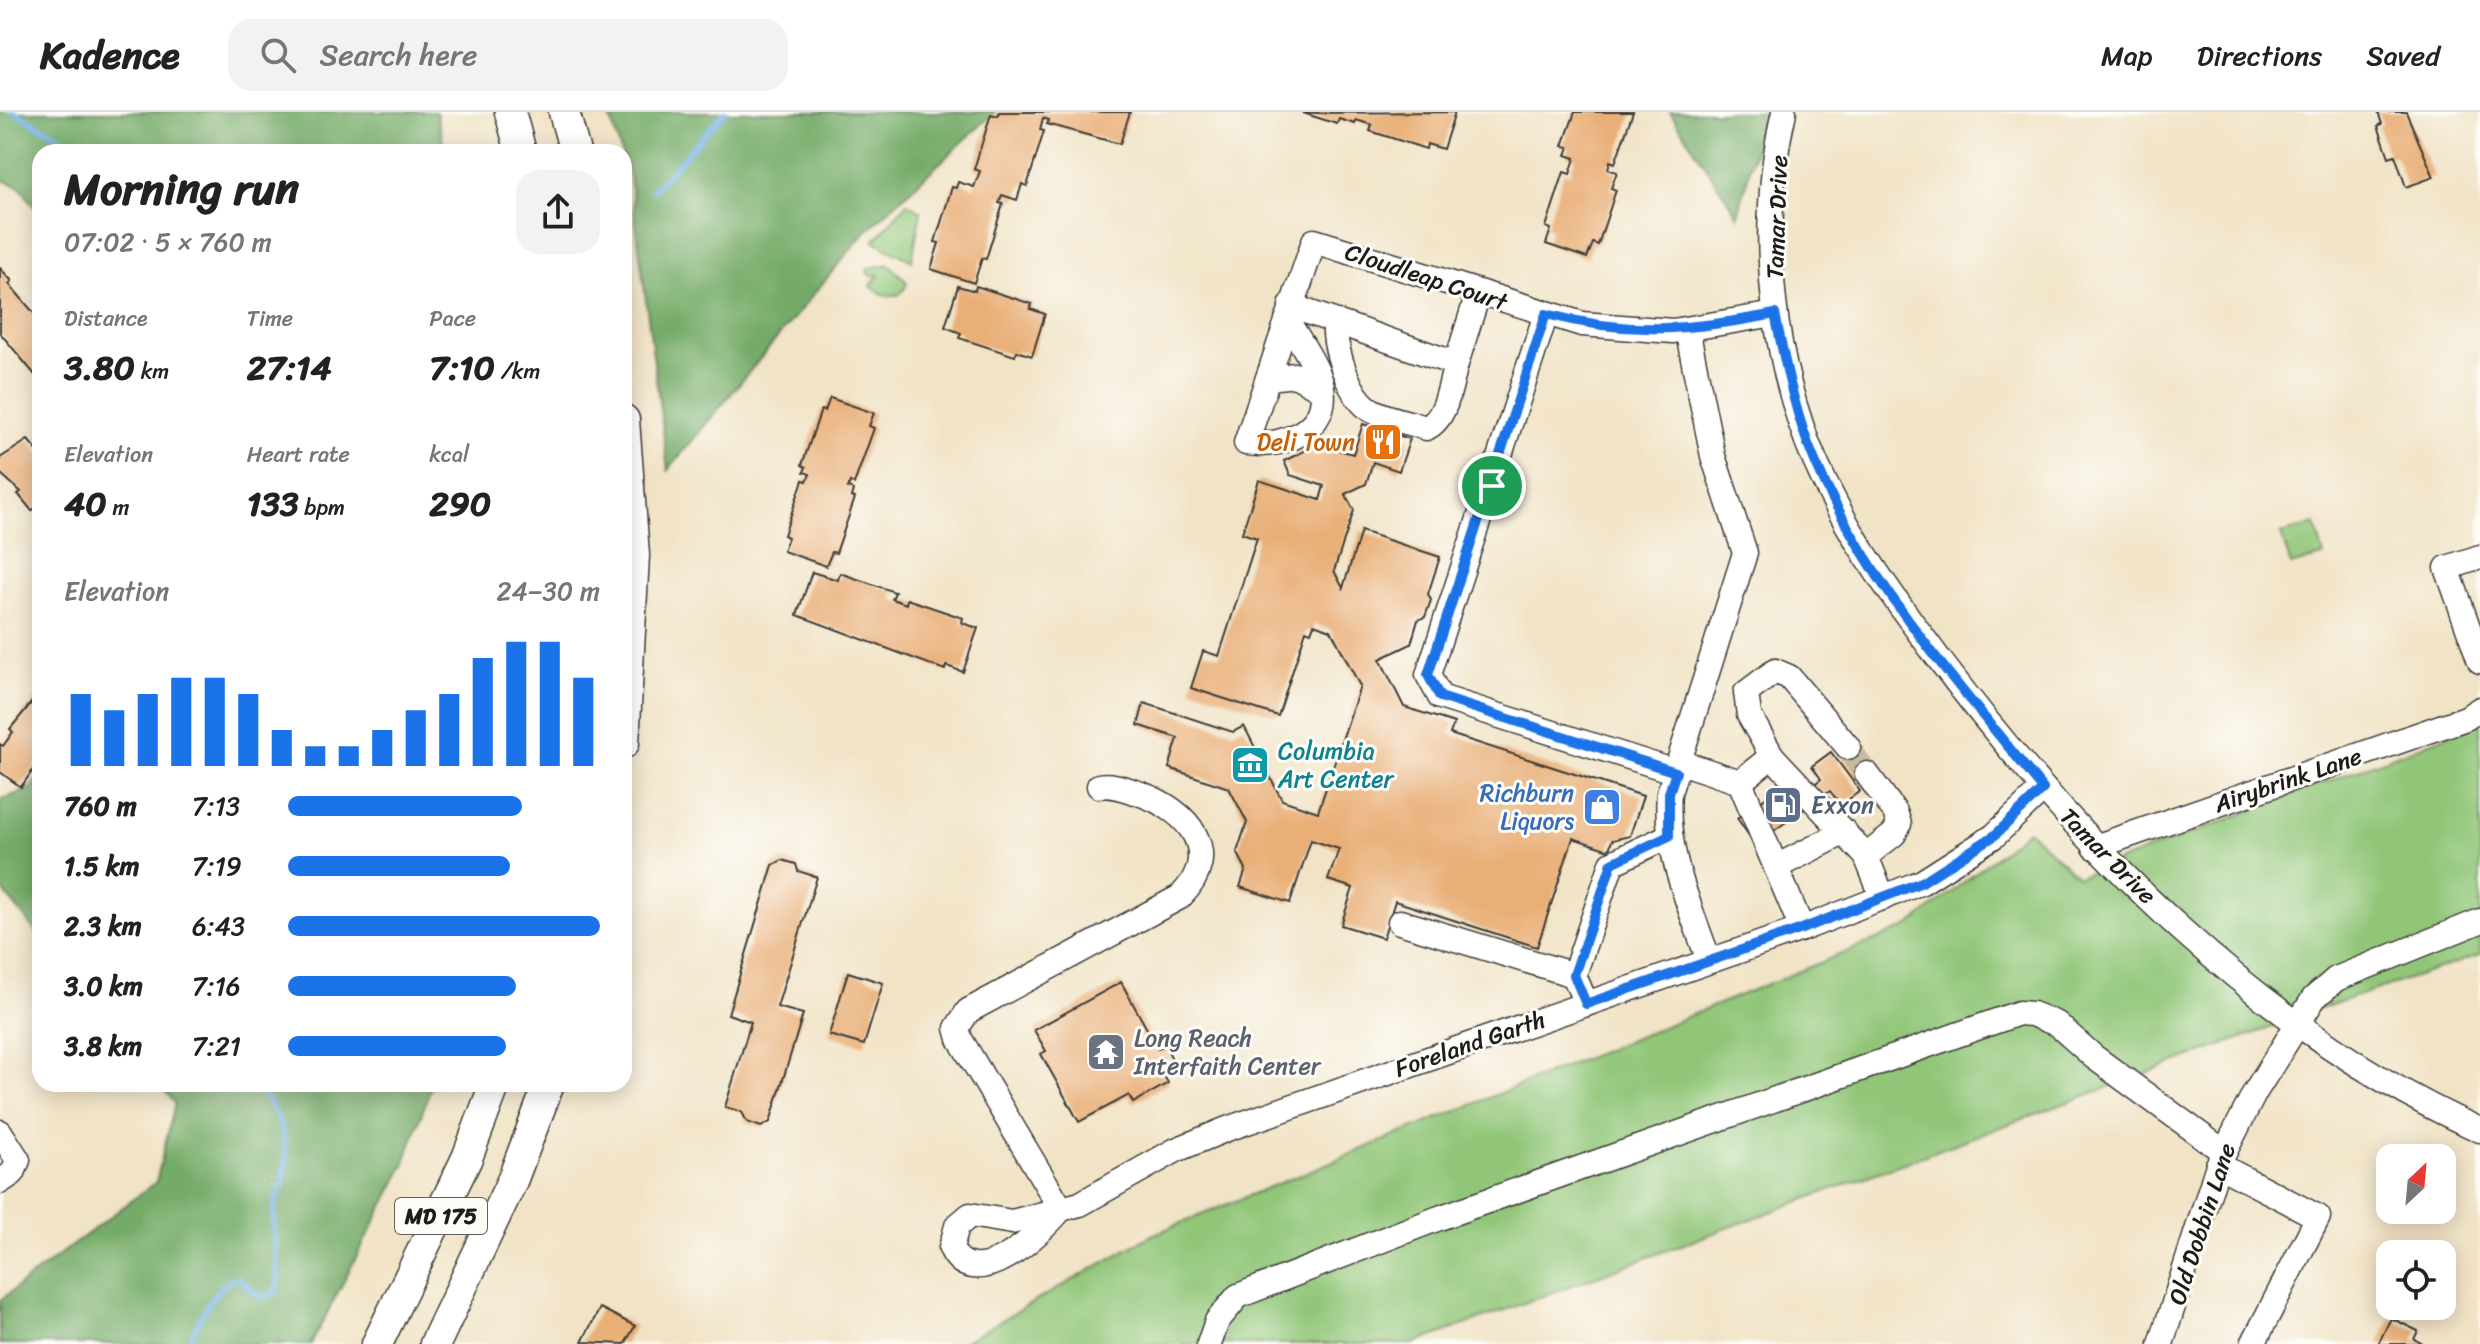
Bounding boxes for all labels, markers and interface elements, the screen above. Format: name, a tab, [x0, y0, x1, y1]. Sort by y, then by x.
search box	[228, 19, 788, 91]
text: Kadence	[40, 22, 180, 89]
text: Search here	[320, 28, 478, 82]
text: Map	[2101, 31, 2153, 80]
text: Directions	[2197, 31, 2322, 80]
text: Saved	[2366, 31, 2440, 80]
icon: search	[256, 33, 300, 77]
text: Morning run	[64, 150, 299, 228]
street label: Tamar Drive	[1754, 154, 1800, 280]
button: share	[516, 170, 600, 254]
text: 07:02 · 5 × 760 m	[64, 219, 272, 265]
street label: Cloudleap Court	[1339, 231, 1514, 323]
text: Distance	[64, 299, 148, 338]
text: Time	[247, 299, 293, 338]
text: Pace	[429, 299, 476, 338]
text: 3.80	[64, 338, 135, 398]
text: 27:14	[247, 338, 332, 398]
text: 7:10	[429, 338, 495, 398]
text: km	[135, 352, 169, 391]
text: /km	[495, 352, 540, 391]
place label: Deli Town	[1257, 421, 1355, 463]
restaurant icon: Deli Town	[1362, 421, 1404, 463]
text: Elevation	[64, 435, 153, 474]
text: Heart rate	[247, 435, 350, 474]
text: kcal	[429, 435, 469, 474]
pin	[1458, 452, 1526, 520]
icon: arrive	[1470, 464, 1514, 508]
text: 40	[64, 474, 107, 534]
text: 133	[247, 474, 299, 534]
text: 290	[429, 474, 491, 534]
text: m	[107, 488, 129, 527]
text: bpm	[299, 488, 345, 527]
text: Elevation	[64, 568, 169, 614]
text: 24–30 m	[497, 568, 600, 614]
place label: Columbia Art Center	[1277, 730, 1395, 800]
street label: Airybrink Lane	[2207, 735, 2368, 825]
museum icon: Columbia Art Center	[1229, 744, 1271, 786]
place label: Richburn Liquors	[1480, 772, 1574, 842]
text: 760 m	[64, 783, 137, 829]
text: 7:13	[192, 783, 240, 829]
fuel station icon: Exxon	[1762, 784, 1804, 826]
place label: Exxon	[1811, 784, 1874, 826]
shop icon: Richburn Liquors	[1581, 786, 1623, 828]
street label: Tamar Drive	[2049, 797, 2167, 915]
text: 1.5 km	[64, 843, 139, 889]
text: 7:19	[192, 843, 242, 889]
text: 2.3 km	[64, 903, 142, 949]
text: 6:43	[192, 903, 245, 949]
text: 3.0 km	[64, 963, 143, 1009]
text: 7:16	[192, 963, 241, 1009]
street label: Foreland Garth	[1389, 999, 1551, 1089]
place label: Long Reach Interfaith Center	[1133, 1017, 1322, 1087]
text: 3.8 km	[64, 1023, 142, 1069]
text: 7:21	[192, 1023, 241, 1069]
temple icon: Long Reach Interfaith Center	[1085, 1031, 1127, 1073]
street label: Old Dobbin Lane	[2156, 1138, 2248, 1310]
north arrow	[2376, 1144, 2456, 1224]
map controls	[2376, 1144, 2456, 1320]
road number: MD 175	[395, 1198, 487, 1234]
button: locate	[2376, 1240, 2456, 1320]

